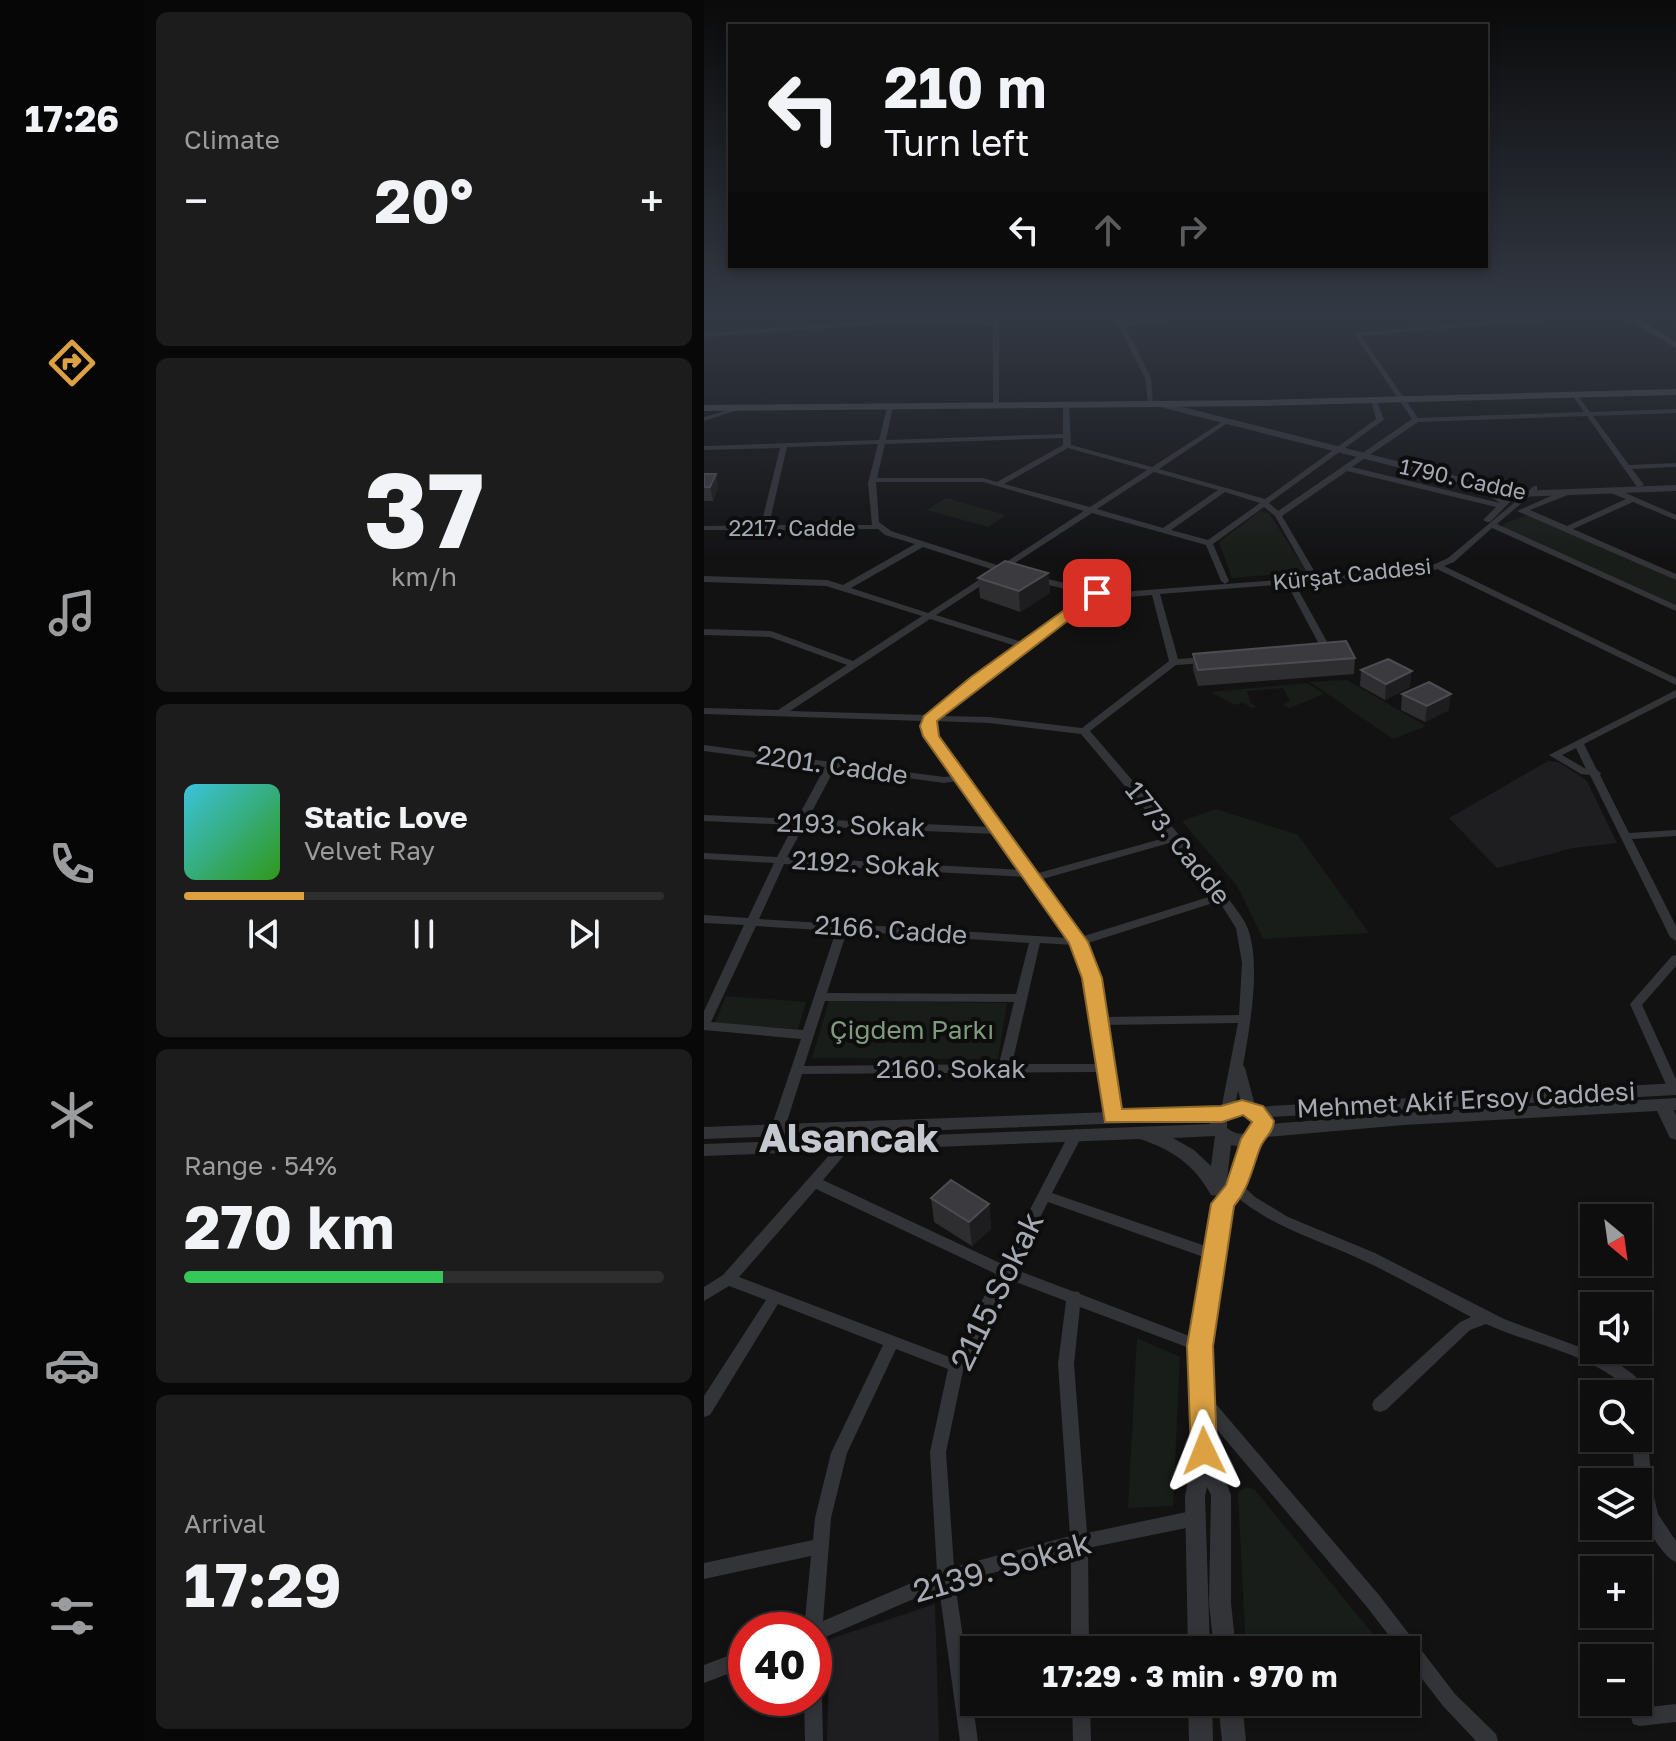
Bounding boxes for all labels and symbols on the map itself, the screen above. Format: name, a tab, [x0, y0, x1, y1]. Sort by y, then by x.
street label: 1790. Cadde	[1397, 452, 1529, 505]
street label: 2217. Cadde	[728, 514, 856, 541]
street label: Kürşat Caddesi	[1271, 552, 1433, 595]
pin	[1063, 559, 1131, 627]
street label: 2201. Cadde	[754, 739, 910, 790]
street label: 1773. Cadde	[1119, 775, 1237, 910]
street label: 2193. Sokak	[776, 806, 926, 843]
street label: 2192. Sokak	[791, 844, 941, 883]
street label: 2166. Cadde	[814, 909, 968, 950]
park label: Çiğdem Parkı	[830, 1014, 994, 1045]
street label: 2160. Sokak	[876, 1053, 1026, 1084]
street label: Mehmet Akif Ersoy Caddesi	[1296, 1075, 1636, 1124]
district label: Alsancak	[759, 1113, 939, 1161]
north arrow	[1580, 1204, 1652, 1276]
street label: 2115.Sokak	[942, 1205, 1051, 1376]
position arrow	[1162, 1409, 1246, 1493]
street label: 2139. Sokak	[908, 1523, 1095, 1610]
speed limit sign: 40	[728, 1612, 832, 1716]

